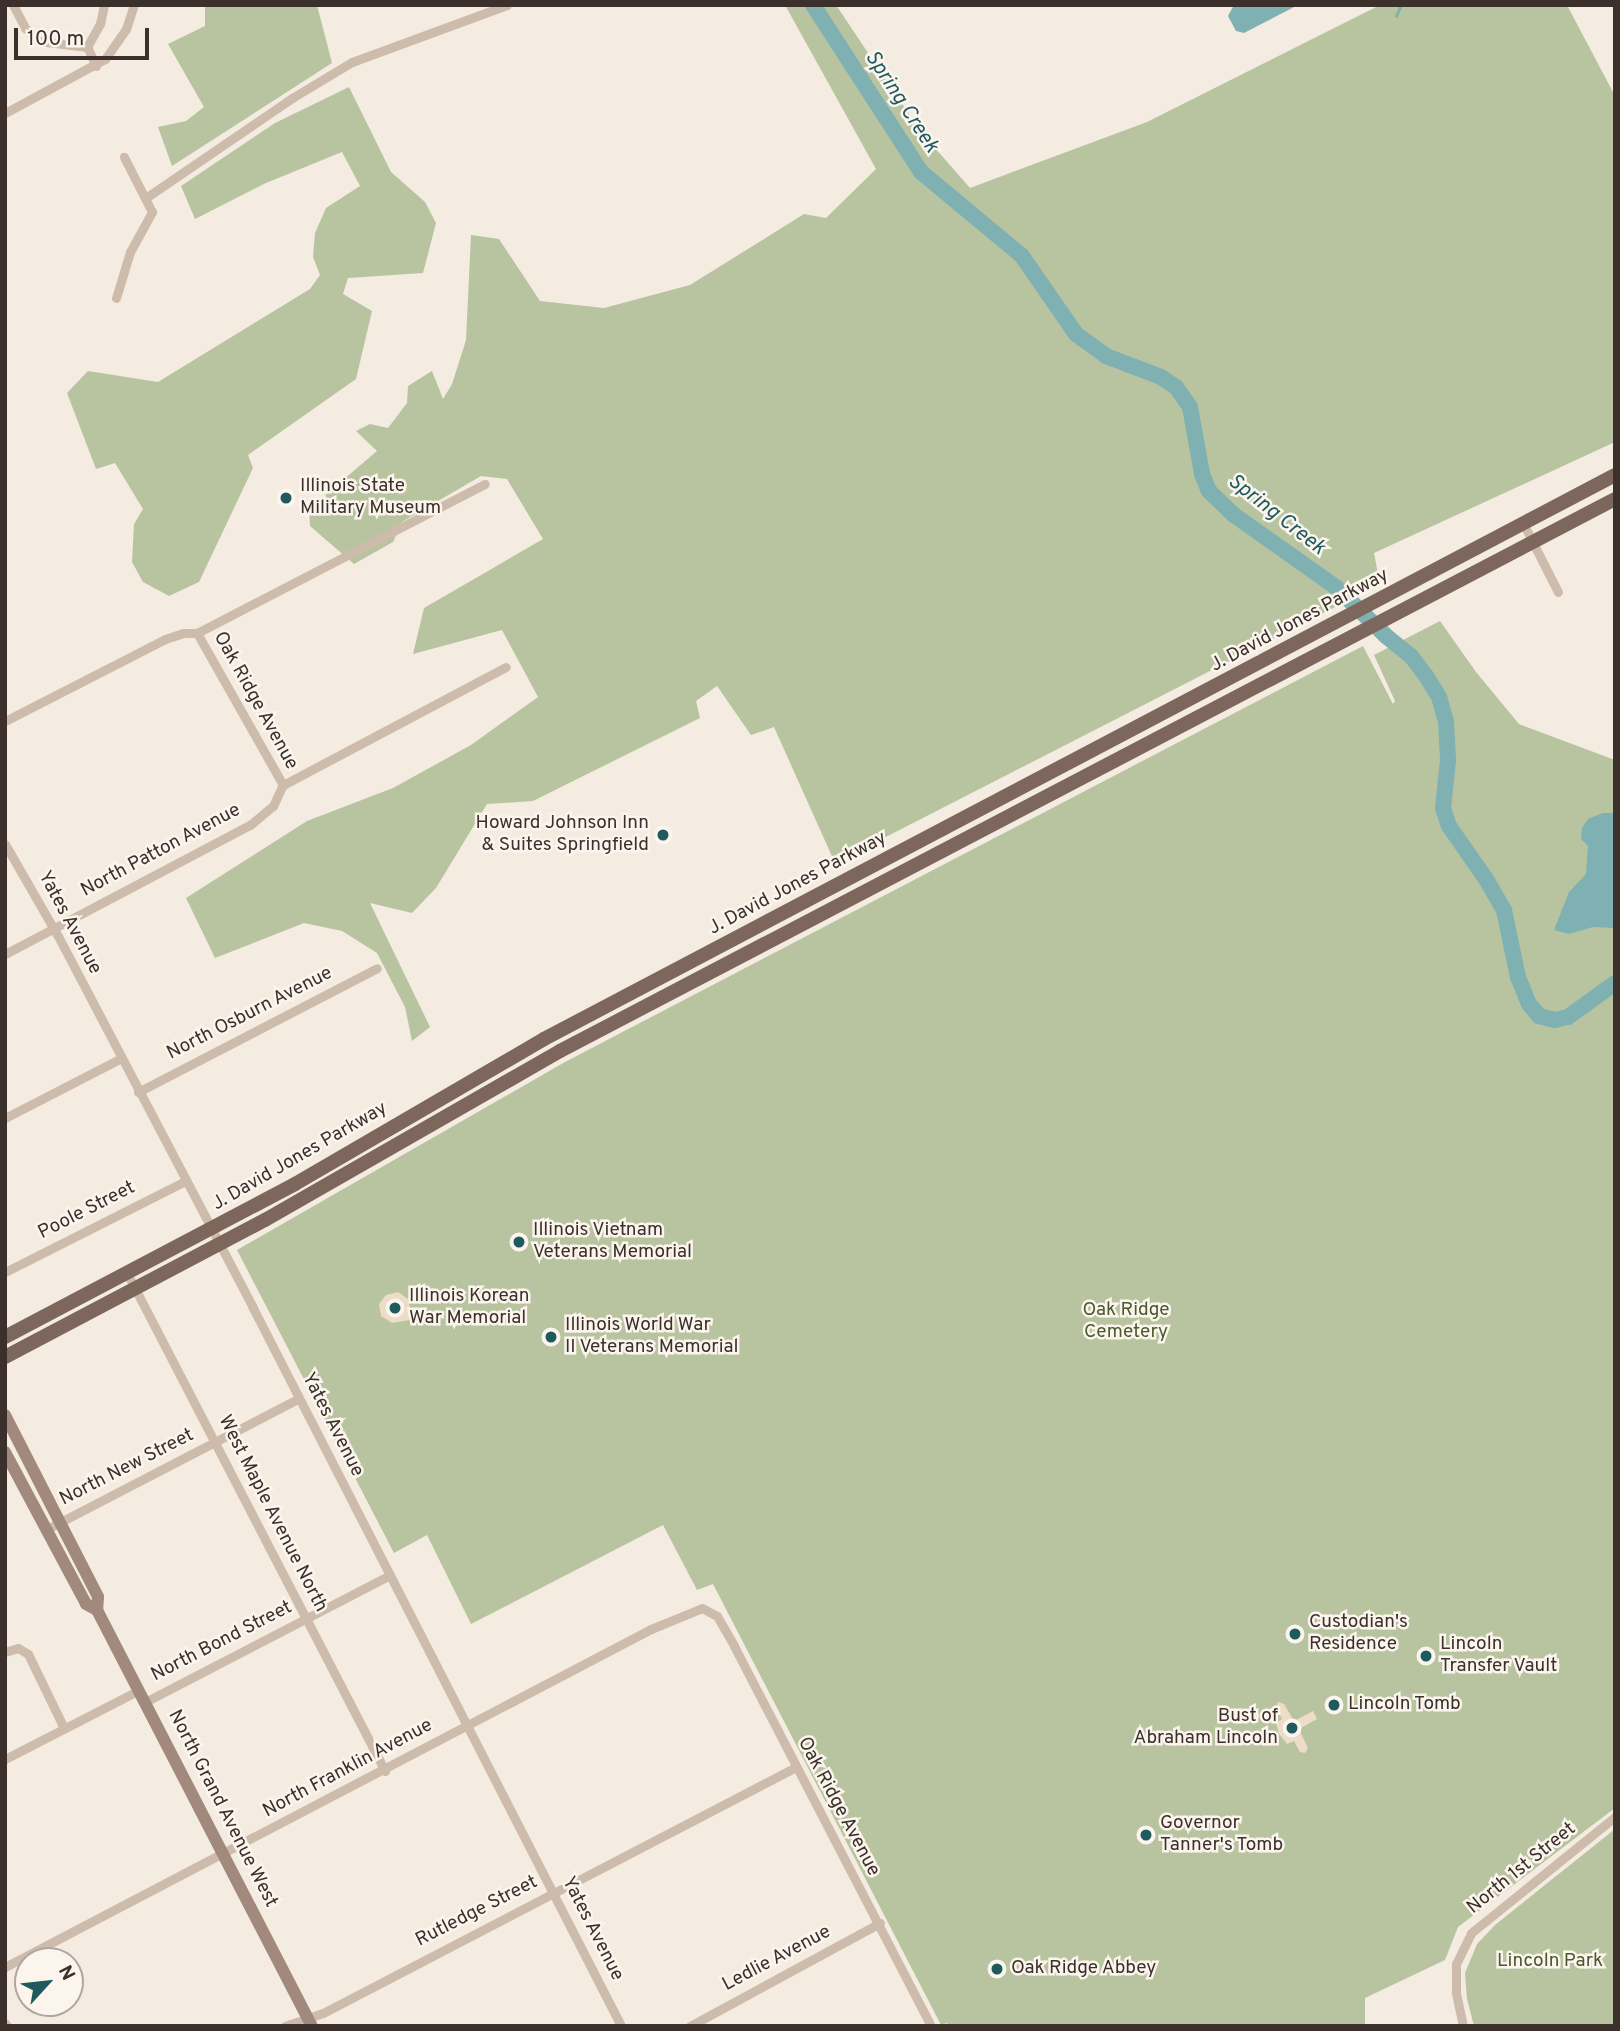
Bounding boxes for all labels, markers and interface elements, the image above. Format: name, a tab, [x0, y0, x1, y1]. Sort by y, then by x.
scale bar	[18, 14, 152, 58]
text: 100 m	[27, 26, 84, 53]
water label: Spring Creek	[859, 46, 943, 158]
water label: Spring Creek	[1222, 469, 1330, 561]
place label: Illinois State Military Museum	[300, 476, 441, 520]
marker: Illinois State Military Museum	[278, 490, 294, 506]
street label: J. David Jones Parkway	[1207, 564, 1393, 678]
street label: Oak Ridge Avenue	[207, 628, 303, 774]
street label: North Patton Avenue	[77, 799, 245, 903]
place label: Howard Johnson Inn & Suites Springfield	[476, 813, 649, 857]
marker: Howard Johnson Inn & Suites Springfield	[655, 827, 671, 843]
street label: J. David Jones Parkway	[705, 827, 891, 941]
street label: Yates Avenue	[32, 867, 106, 979]
street label: North Osburn Avenue	[163, 962, 337, 1066]
street label: J. David Jones Parkway	[208, 1098, 392, 1216]
street label: Poole Street	[35, 1177, 139, 1245]
place label: Illinois Vietnam Veterans Memorial	[533, 1220, 692, 1264]
marker: Illinois Vietnam Veterans Memorial	[511, 1234, 527, 1250]
place label: Illinois Korean War Memorial	[409, 1286, 529, 1330]
marker: Illinois Korean War Memorial	[387, 1300, 403, 1316]
park label: Oak Ridge Cemetery	[1082, 1300, 1170, 1344]
place label: Illinois World War II Veterans Memorial	[565, 1315, 739, 1359]
marker: Illinois World War II Veterans Memorial	[543, 1329, 559, 1345]
street label: Yates Avenue	[296, 1369, 368, 1481]
street label: West Maple Avenue North	[212, 1411, 332, 1617]
street label: North New Street	[56, 1424, 198, 1512]
street label: North Bond Street	[148, 1597, 296, 1687]
place label: Custodian's Residence	[1309, 1612, 1408, 1656]
marker: Custodian's Residence	[1287, 1626, 1303, 1642]
place label: Lincoln Transfer Vault	[1440, 1634, 1558, 1678]
marker: Lincoln Transfer Vault	[1418, 1648, 1434, 1664]
place label: Lincoln Tomb	[1348, 1694, 1461, 1716]
marker: Lincoln Tomb	[1326, 1697, 1342, 1713]
street label: North Grand Avenue West	[162, 1706, 282, 1912]
place label: Bust of Abraham Lincoln	[1134, 1706, 1278, 1750]
street label: North Franklin Avenue	[259, 1714, 437, 1824]
marker: Bust of Abraham Lincoln	[1284, 1720, 1300, 1736]
street label: Oak Ridge Avenue	[792, 1733, 884, 1881]
place label: Governor Tanner's Tomb	[1160, 1813, 1284, 1857]
street label: North 1st Street	[1463, 1818, 1581, 1920]
marker: Governor Tanner's Tomb	[1138, 1827, 1154, 1843]
street label: Rutledge Street	[412, 1872, 542, 1952]
street label: Yates Avenue	[556, 1873, 628, 1985]
street label: Ledlie Avenue	[719, 1921, 835, 1997]
north arrow	[14, 1947, 84, 2017]
park label: Lincoln Park	[1497, 1951, 1603, 1973]
place label: Oak Ridge Abbey	[1011, 1958, 1157, 1980]
marker: Oak Ridge Abbey	[989, 1961, 1005, 1977]
text: N	[52, 1962, 80, 1985]

